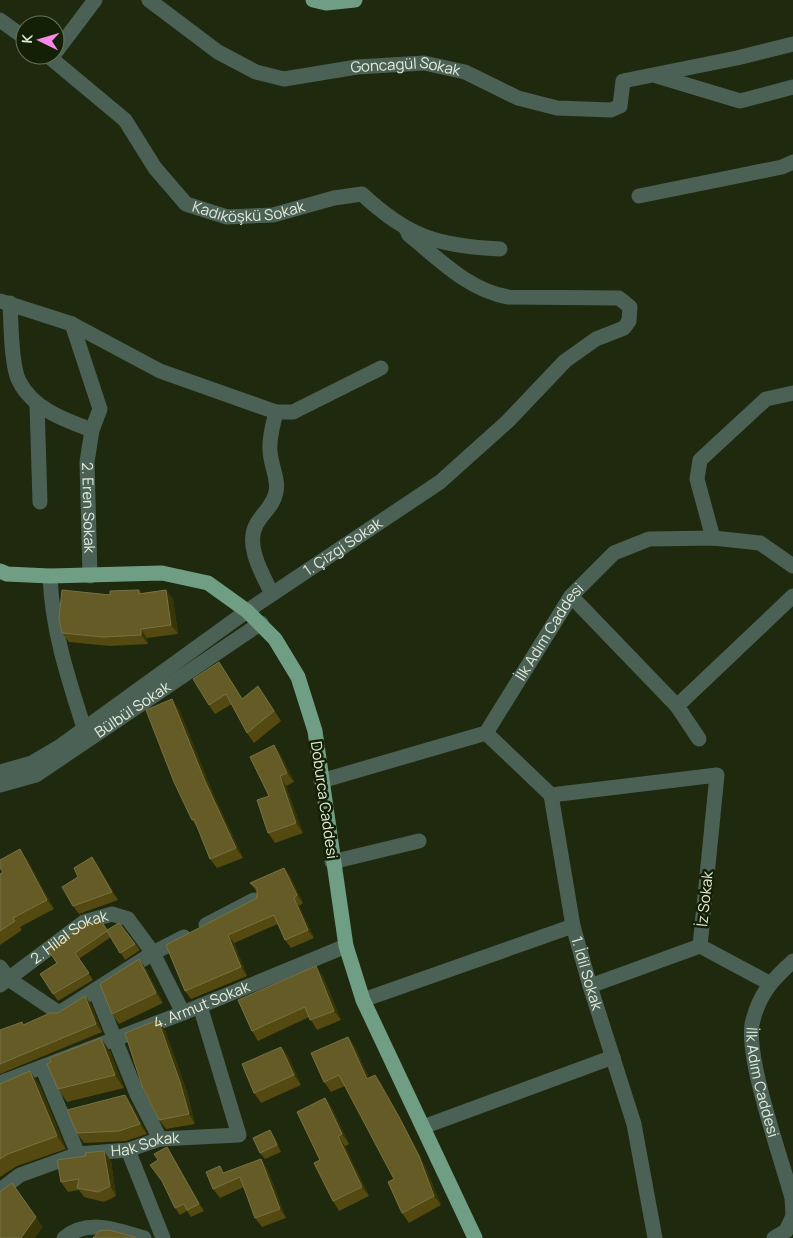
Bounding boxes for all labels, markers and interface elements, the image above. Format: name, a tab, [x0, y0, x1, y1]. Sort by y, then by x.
north arrow	[15, 15, 65, 65]
text: K	[17, 33, 36, 44]
street label: Goncagül Sokak	[349, 51, 463, 81]
street label: Kadıköşkü Sokak	[190, 196, 308, 227]
street label: 2. Eren Sokak	[77, 462, 100, 554]
street label: 1. Çizgi Sokak	[299, 512, 387, 581]
street label: İlk Adım Caddesi	[510, 578, 588, 685]
street label: Bülbül Sokak	[90, 676, 175, 742]
street label: Doburca Caddesi	[306, 740, 343, 860]
street label: İz Sokak	[691, 870, 718, 928]
street label: 2. Hilal Sokak	[26, 905, 111, 969]
street label: 1. İdil Sokak	[566, 934, 608, 1013]
street label: 4. Armut Sokak	[150, 976, 253, 1033]
street label: İlk Adım Caddesi	[741, 1027, 784, 1140]
street label: Hak Sokak	[110, 1127, 181, 1161]

